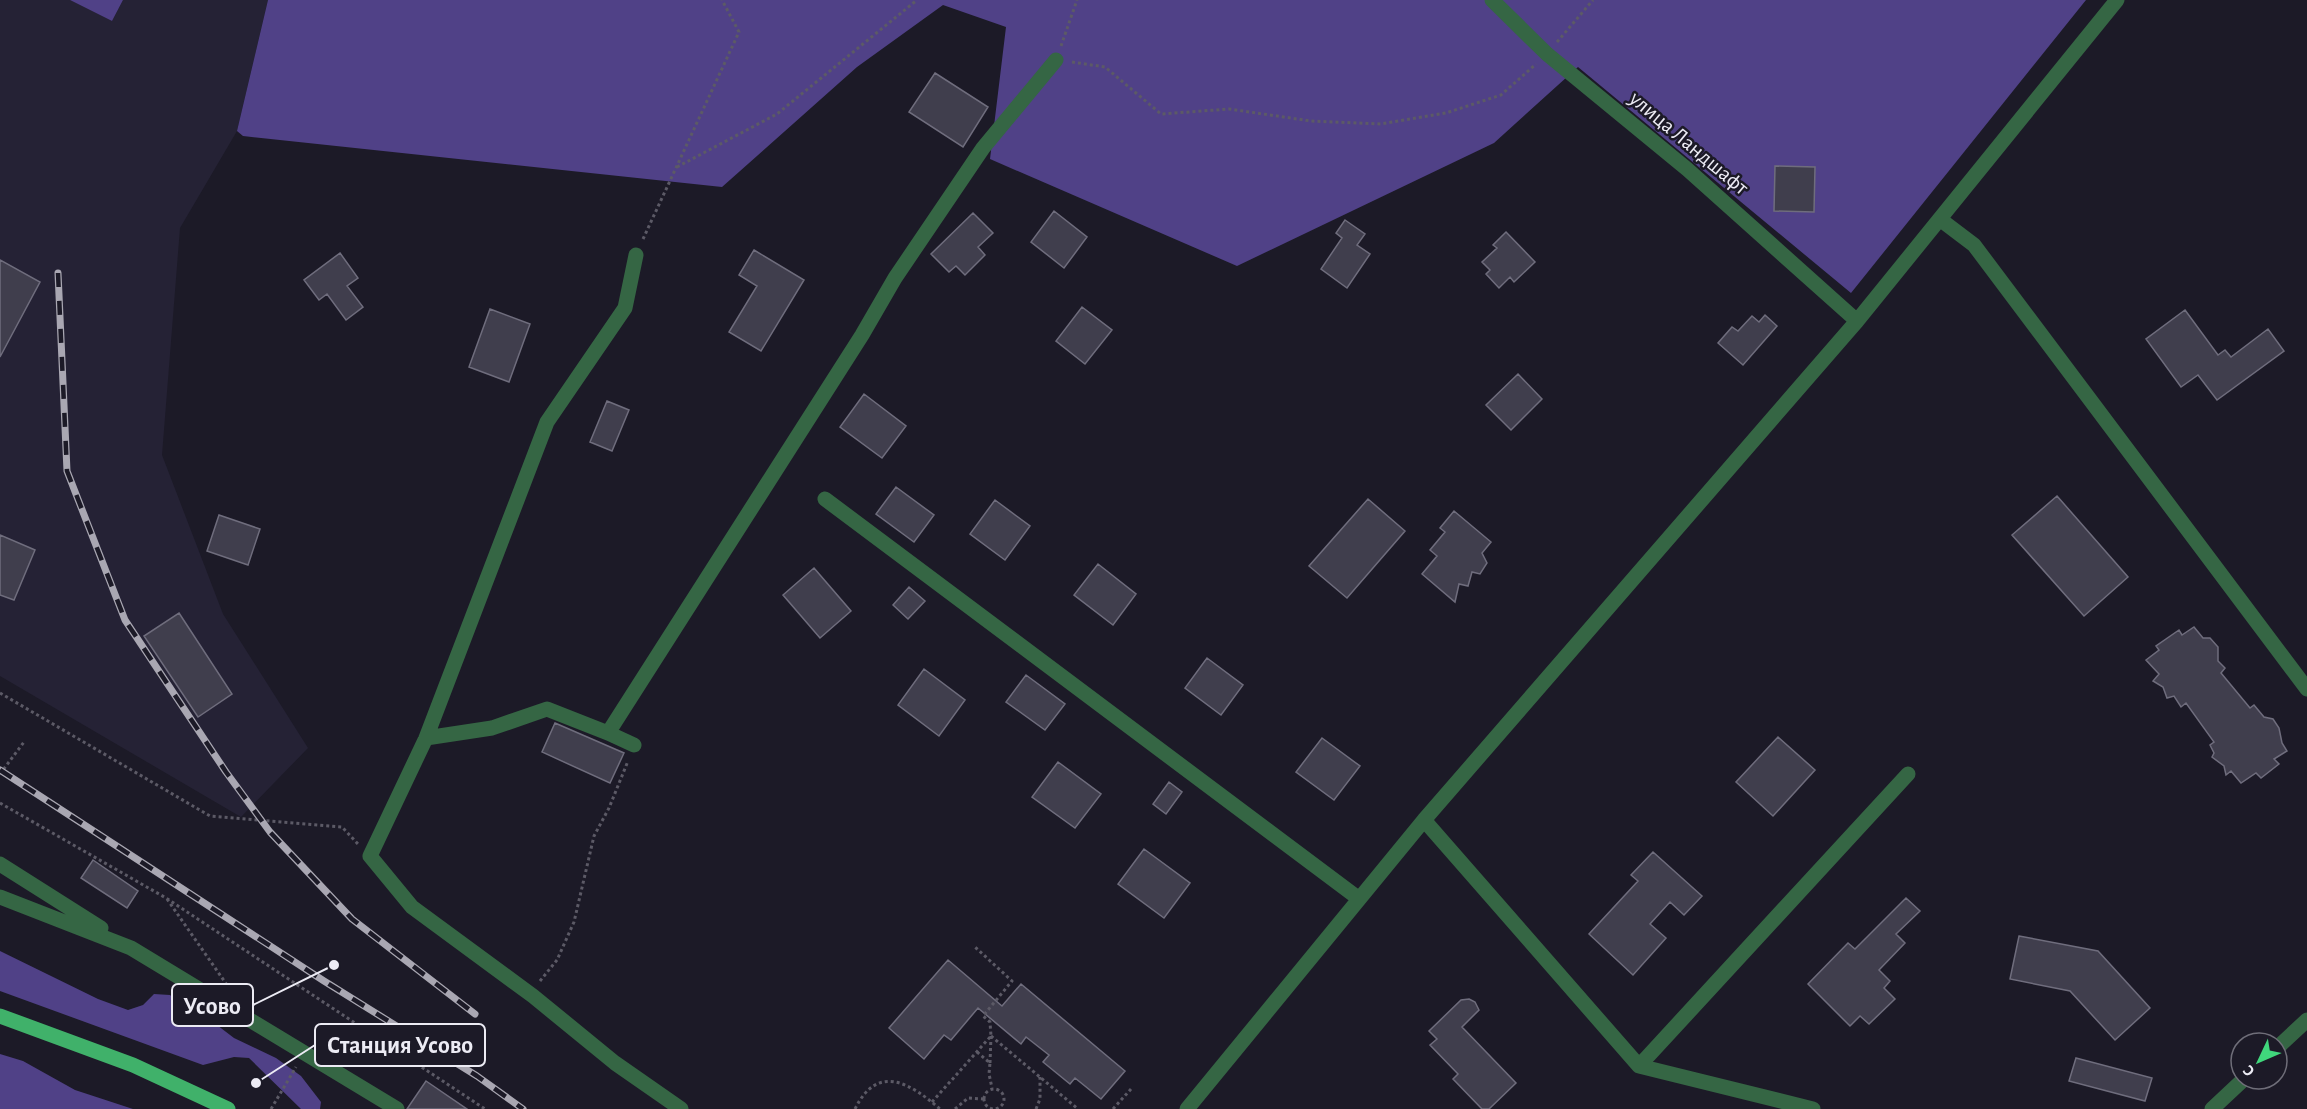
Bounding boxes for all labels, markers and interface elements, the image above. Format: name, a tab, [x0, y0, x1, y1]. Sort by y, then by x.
street label: улица Ландшафт	[1625, 86, 1754, 200]
callout: Усово	[172, 984, 253, 1026]
text: Усово	[183, 995, 241, 1019]
callout: Станция Усово	[315, 1024, 485, 1066]
north arrow	[2229, 1031, 2289, 1091]
text: Станция Усово	[327, 1034, 473, 1058]
text: С	[2240, 1062, 2258, 1079]

